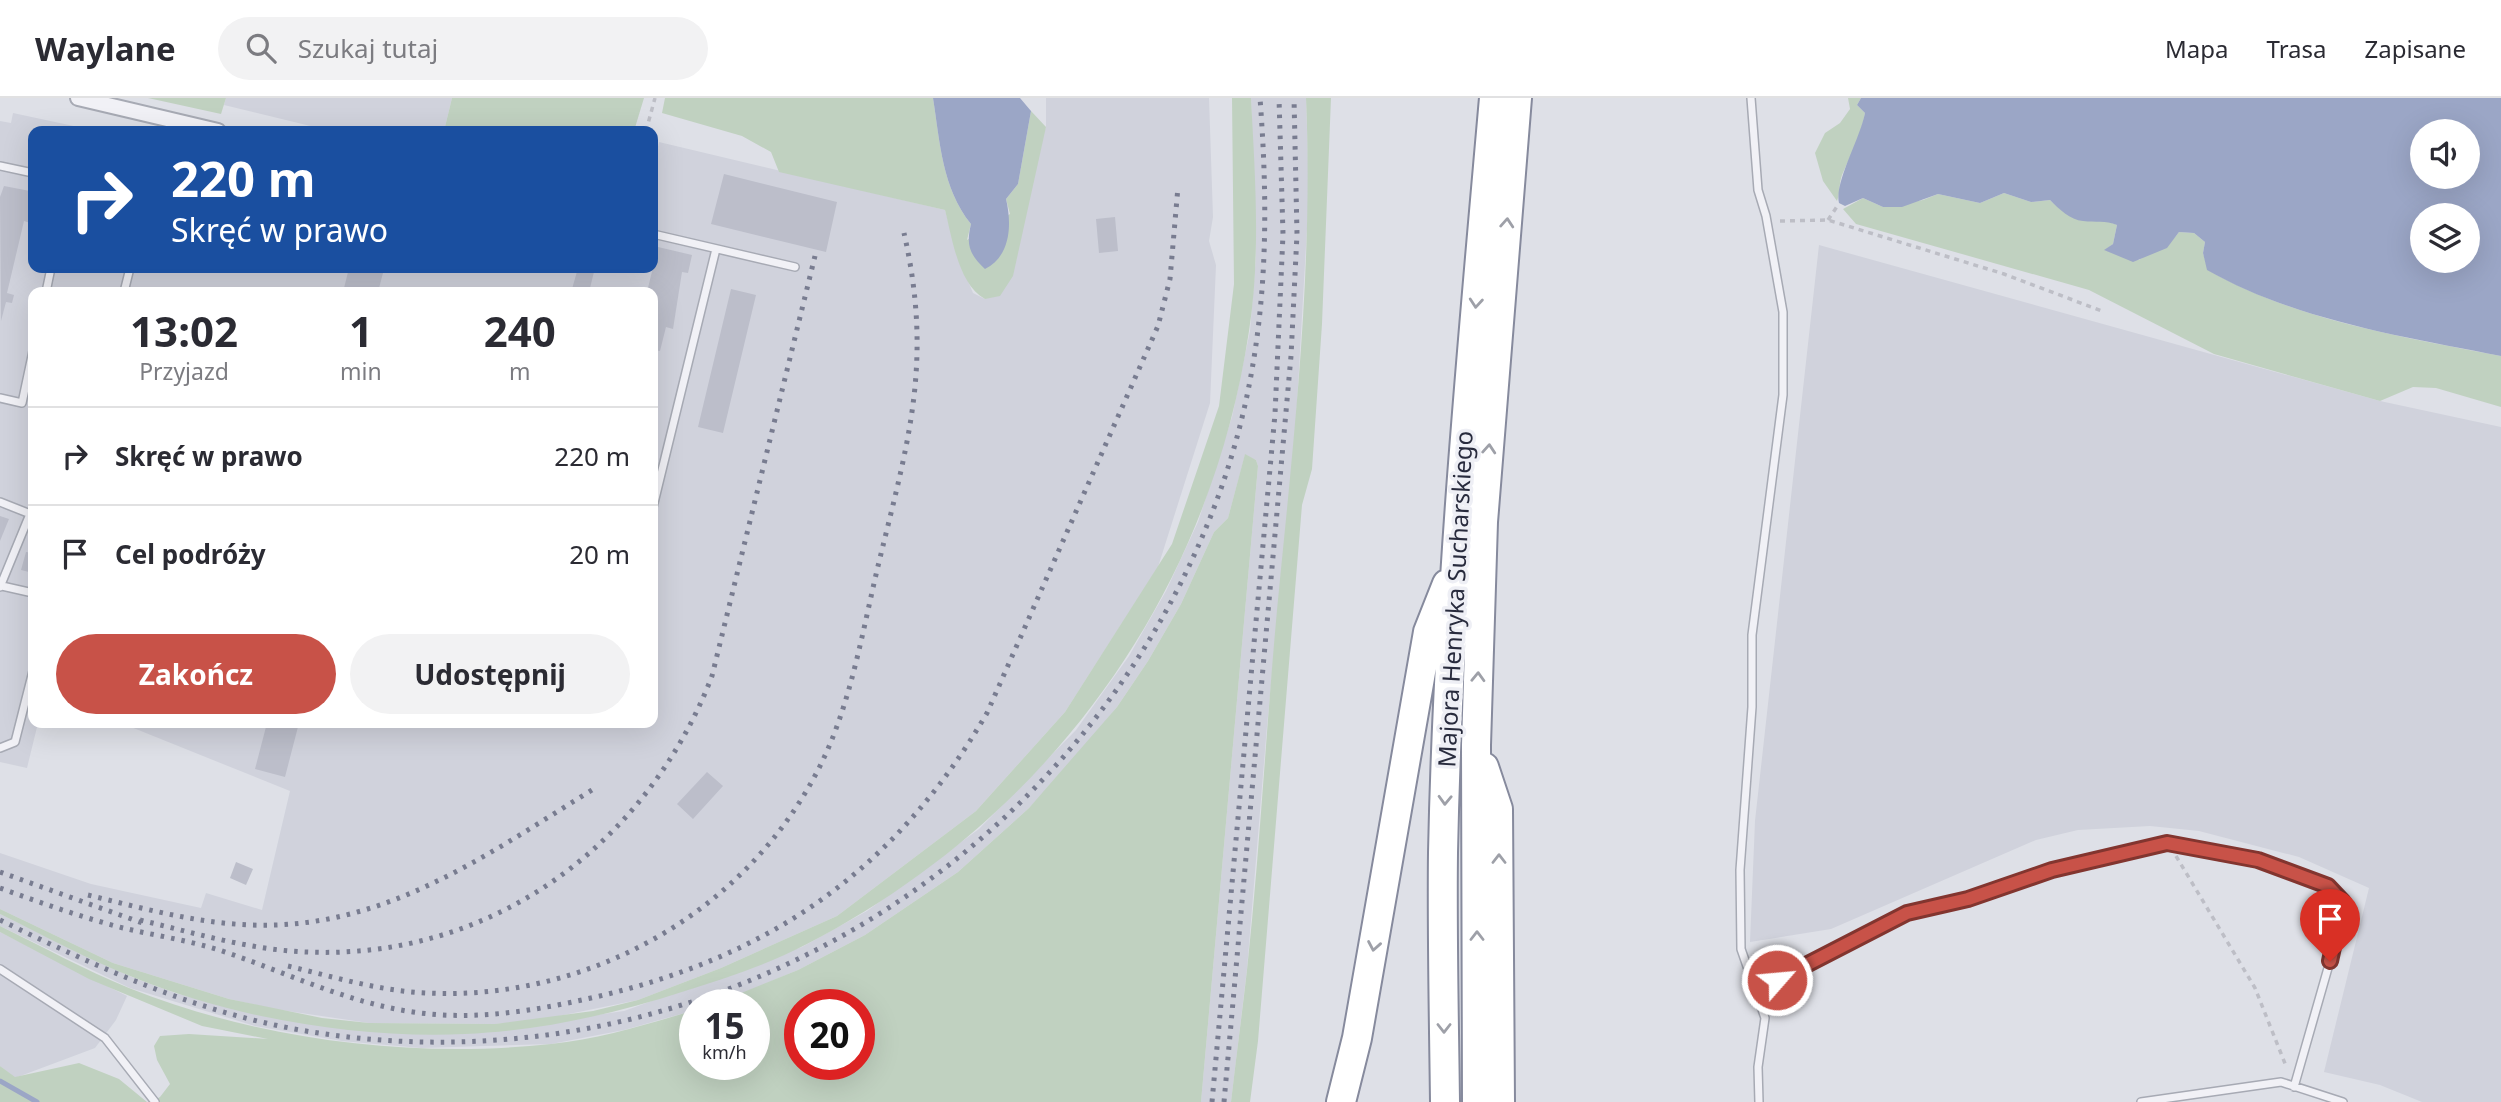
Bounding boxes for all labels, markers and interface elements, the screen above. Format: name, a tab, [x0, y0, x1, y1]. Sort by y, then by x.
search box	[218, 17, 708, 80]
text: Waylane	[35, 26, 176, 71]
icon: search	[242, 29, 280, 67]
text: Szukaj tutaj	[298, 30, 438, 66]
text: Mapa	[2165, 32, 2229, 65]
text: Trasa	[2267, 32, 2327, 65]
text: Zapisane	[2365, 32, 2466, 65]
map controls	[2410, 119, 2480, 273]
button: sound	[2410, 119, 2480, 189]
text: 220 m	[171, 145, 316, 211]
icon: right	[56, 154, 147, 245]
button: layers	[2410, 203, 2480, 273]
text: Skręć w prawo	[171, 208, 388, 251]
one-way arrow	[1499, 217, 1514, 228]
one-way arrow	[1469, 298, 1484, 309]
text: 13:02	[130, 302, 238, 359]
text: 1	[349, 302, 373, 359]
text: 240	[484, 302, 556, 359]
text: Przyjazd	[139, 355, 229, 387]
text: min	[340, 355, 382, 387]
text: m	[509, 355, 531, 387]
street label: Majora Henryka Sucharskiego	[1429, 430, 1480, 768]
icon: right	[56, 437, 94, 475]
text: Skręć w prawo	[115, 438, 303, 474]
text: 220 m	[554, 438, 630, 474]
one-way arrow	[1481, 444, 1496, 455]
icon: arrive	[56, 535, 94, 573]
text: Cel podróży	[115, 536, 266, 572]
text: 20 m	[569, 536, 630, 572]
button: Zakończ	[56, 634, 336, 714]
button: Udostępnij	[350, 634, 630, 714]
one-way arrow	[1471, 671, 1486, 682]
one-way arrow	[1437, 795, 1453, 806]
one-way arrow	[1491, 853, 1507, 864]
pin	[2300, 889, 2360, 961]
icon: arrive	[2311, 900, 2349, 938]
one-way arrow	[1469, 930, 1485, 941]
one-way arrow	[1367, 940, 1382, 952]
position arrow	[1740, 943, 1814, 1017]
speed limit sign: 20	[784, 989, 875, 1080]
text: 15	[704, 1002, 745, 1049]
one-way arrow	[1436, 1023, 1452, 1033]
text: km/h	[702, 1040, 747, 1064]

